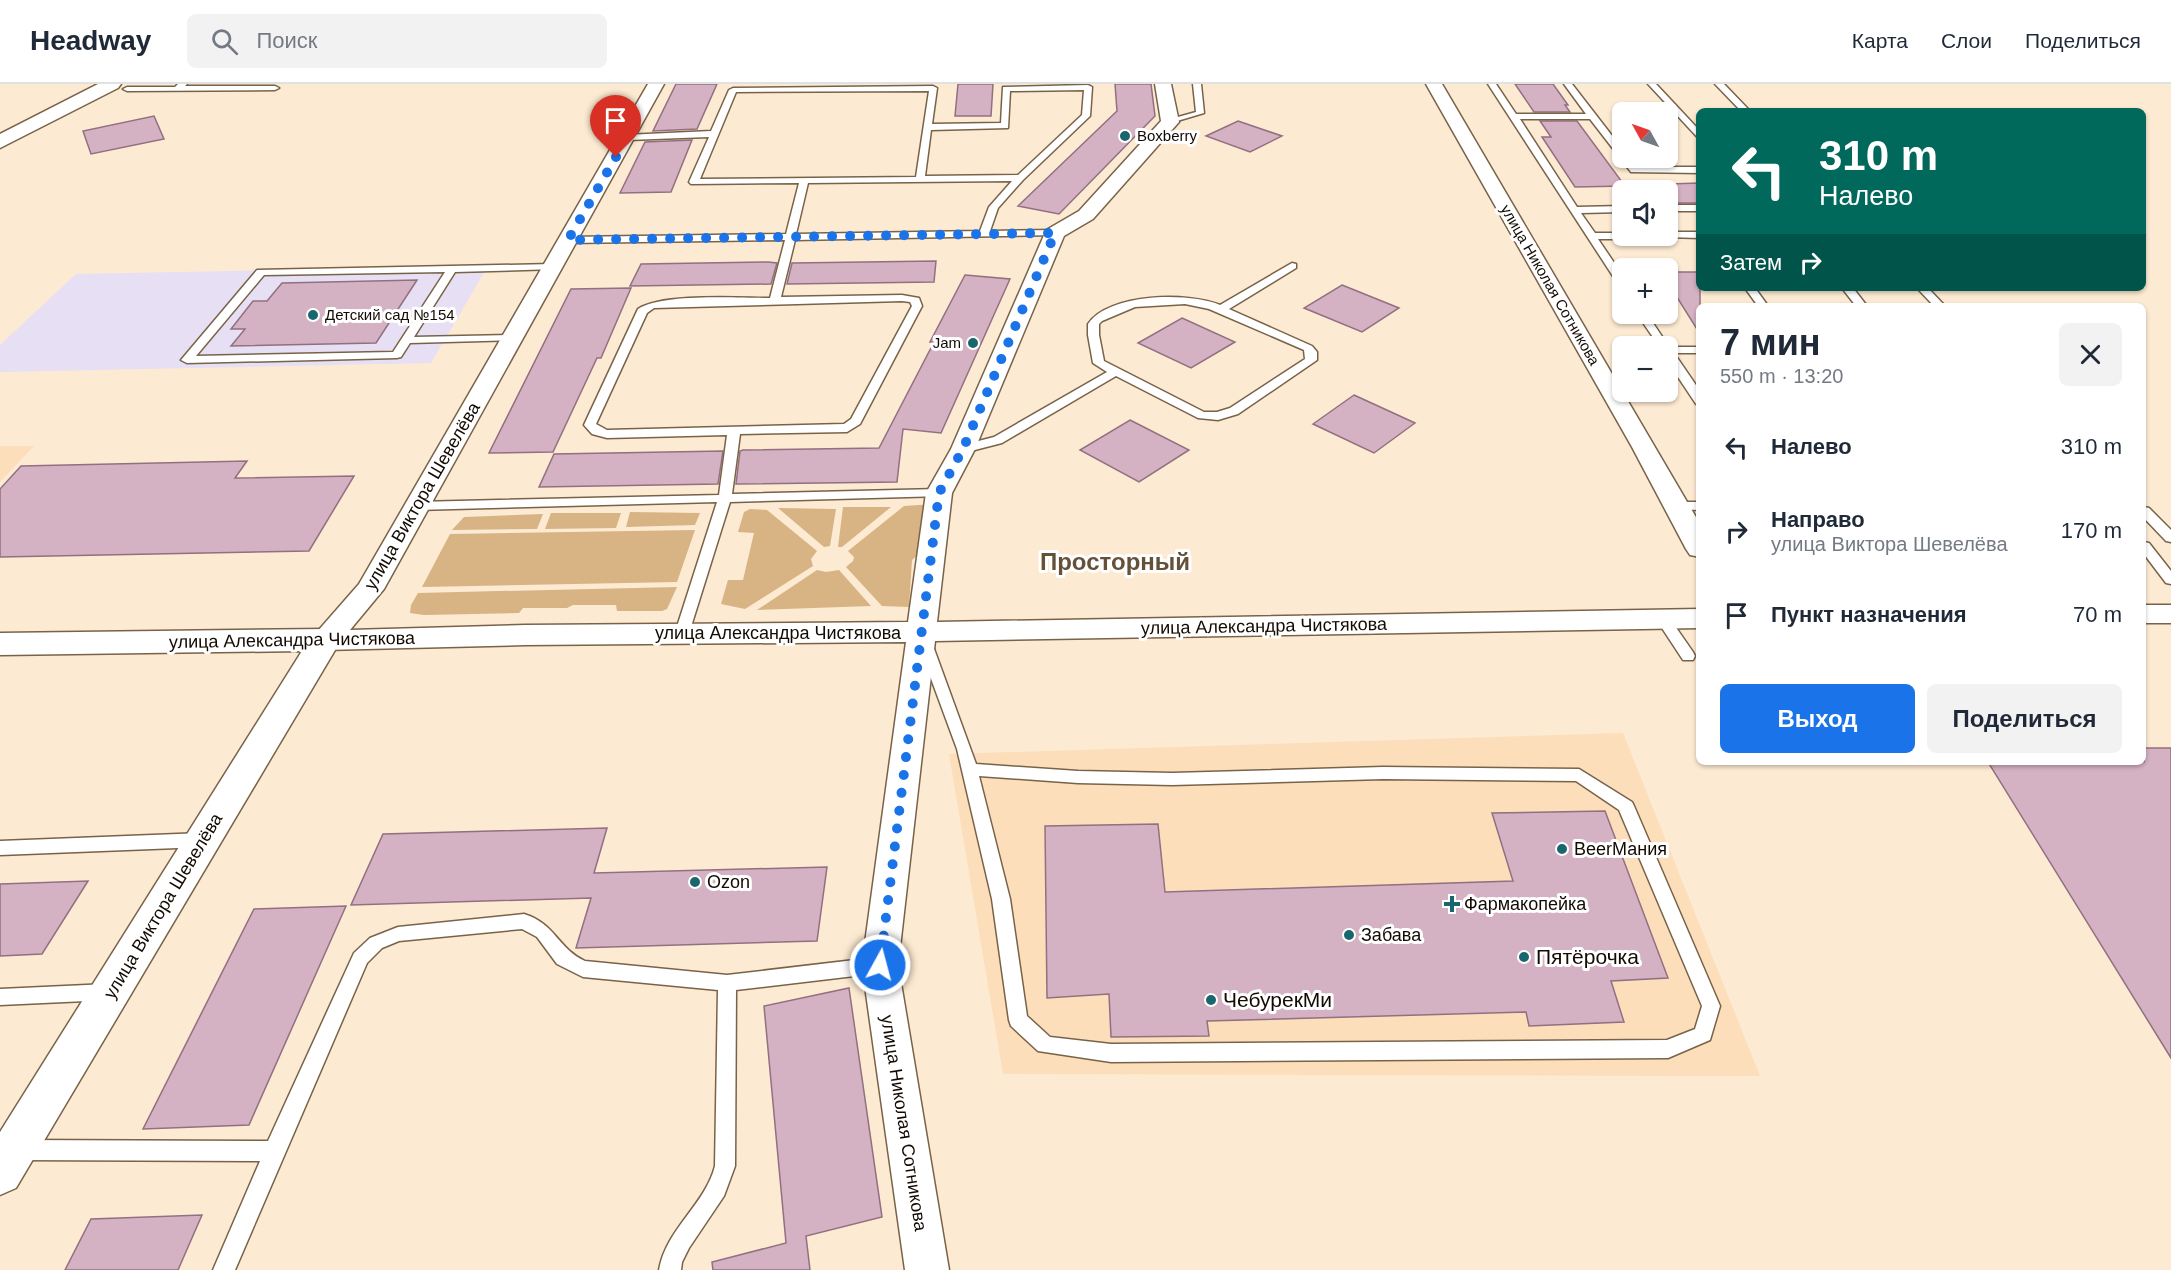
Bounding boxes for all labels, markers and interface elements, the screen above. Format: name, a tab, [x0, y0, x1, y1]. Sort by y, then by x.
search box	[187, 14, 607, 68]
text: Headway	[30, 25, 151, 56]
icon: search	[208, 25, 241, 58]
text: Поиск	[256, 28, 317, 53]
text: Карта	[1852, 29, 1908, 52]
text: Слои	[1941, 29, 1992, 52]
text: Поделиться	[2025, 29, 2141, 52]
pin	[590, 95, 641, 157]
north arrow	[1612, 102, 1678, 168]
map controls	[1612, 102, 1678, 402]
icon: arrive	[599, 104, 632, 137]
place label: Boxberry	[1137, 127, 1198, 144]
marker: Boxberry	[1118, 129, 1132, 143]
icon: left	[1720, 132, 1798, 210]
text: 310 m	[1819, 132, 1938, 179]
button: sound	[1612, 180, 1678, 246]
text: Налево	[1819, 181, 1913, 211]
street label: улица Николая Сотникова	[1497, 202, 1604, 369]
icon: right	[1794, 246, 1827, 279]
text: Затем	[1720, 250, 1782, 275]
button: +	[1612, 258, 1678, 324]
place label: Детский сад №154	[325, 306, 455, 323]
marker: Детский сад №154	[306, 308, 320, 322]
text: 7 мин	[1720, 322, 1821, 363]
button: close	[2059, 323, 2122, 386]
place label: Jam	[933, 334, 961, 351]
marker: Jam	[966, 336, 980, 350]
button: −	[1612, 336, 1678, 402]
text: 550 m · 13:20	[1720, 365, 1843, 387]
street label: улица Виктора Шевелёва	[360, 398, 484, 593]
icon: left	[1720, 431, 1753, 464]
text: Налево	[1771, 434, 1852, 459]
text: 310 m	[2061, 434, 2122, 459]
text: Направо	[1771, 507, 1865, 532]
icon: right	[1720, 515, 1753, 548]
text: 170 m	[2061, 518, 2122, 543]
text: улица Виктора Шевелёва	[1771, 533, 2008, 555]
district label: Просторный	[1040, 548, 1190, 575]
icon: arrive	[1720, 599, 1753, 632]
text: Пункт назначения	[1771, 602, 1967, 627]
text: 70 m	[2073, 602, 2122, 627]
street label: улица Александра Чистякова	[1141, 614, 1388, 638]
street label: улица Александра Чистякова	[655, 623, 902, 643]
street label: улица Александра Чистякова	[169, 628, 416, 652]
button: Выход	[1720, 684, 1915, 753]
button: Поделиться	[1927, 684, 2122, 753]
street label: улица Виктора Шевелёва	[100, 809, 227, 1002]
place label: BeerМания	[1574, 839, 1667, 859]
marker: BeerМания	[1555, 842, 1569, 856]
place label: Ozon	[707, 872, 750, 892]
marker: Ozon	[688, 875, 702, 889]
place label: Фармакопейка	[1464, 894, 1587, 914]
marker: Фармакопейка	[1445, 897, 1459, 911]
place label: Забава	[1361, 925, 1422, 945]
marker: Забава	[1342, 928, 1356, 942]
position arrow	[848, 933, 912, 997]
place label: Пятёрочка	[1536, 945, 1639, 968]
marker: Пятёрочка	[1517, 950, 1531, 964]
place label: ЧебурекМи	[1223, 988, 1332, 1011]
marker: ЧебурекМи	[1204, 993, 1218, 1007]
street label: улица Николая Сотникова	[877, 1013, 931, 1234]

